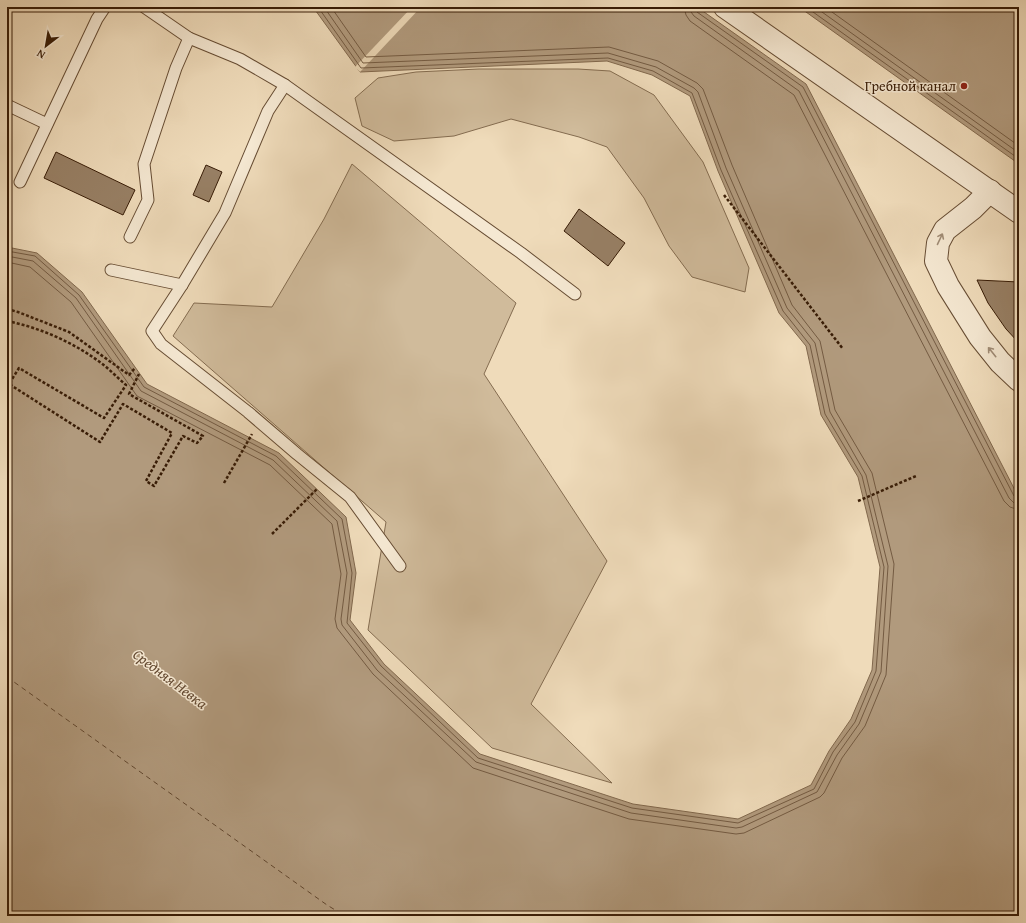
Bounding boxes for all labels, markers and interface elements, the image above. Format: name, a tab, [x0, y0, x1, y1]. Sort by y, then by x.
north arrow	[26, 26, 66, 66]
text: N	[33, 45, 48, 63]
place label: Гребной канал	[865, 76, 956, 96]
marker: Гребной канал	[959, 81, 969, 91]
one-way arrow	[937, 233, 944, 245]
one-way arrow	[988, 347, 997, 358]
water label: Средняя Невка	[129, 644, 212, 714]

